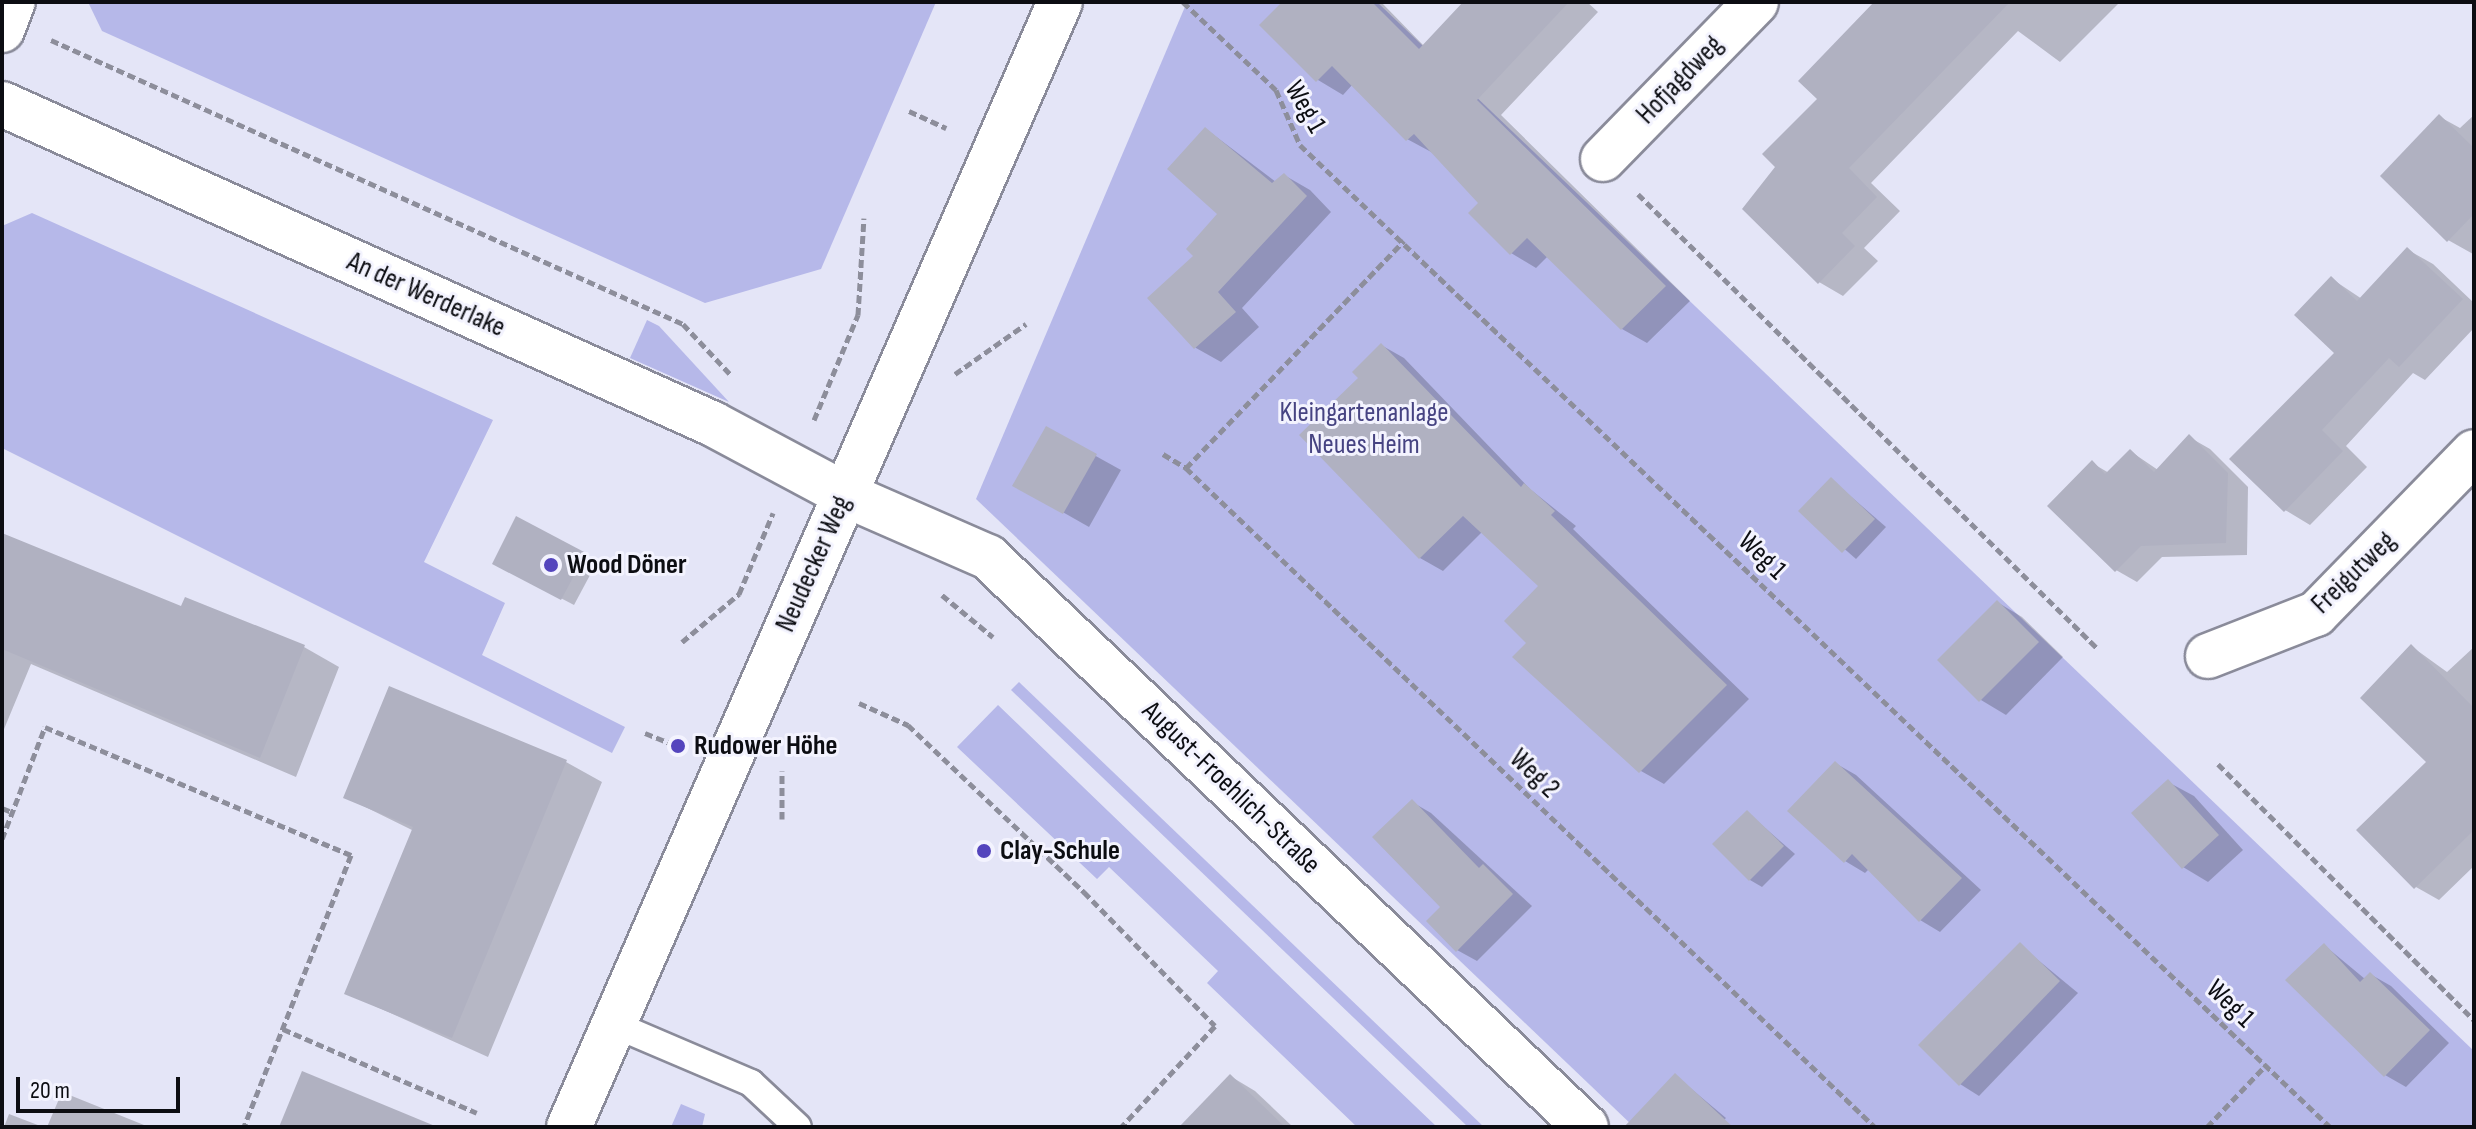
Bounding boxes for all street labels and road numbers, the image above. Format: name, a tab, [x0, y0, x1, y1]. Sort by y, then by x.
street label: Hofjagdweg	[1630, 29, 1730, 131]
street label: Weg 1	[1277, 75, 1333, 139]
street label: An der Werderlake	[342, 245, 510, 345]
street label: Neudecker Weg	[769, 491, 859, 637]
street label: Weg 1	[1731, 525, 1793, 587]
street label: Freigutweg	[2305, 525, 2403, 621]
street label: August-Froehlich-Straße	[1135, 694, 1327, 882]
street label: Weg 2	[1502, 742, 1566, 806]
street label: Weg 1	[2199, 973, 2261, 1035]

